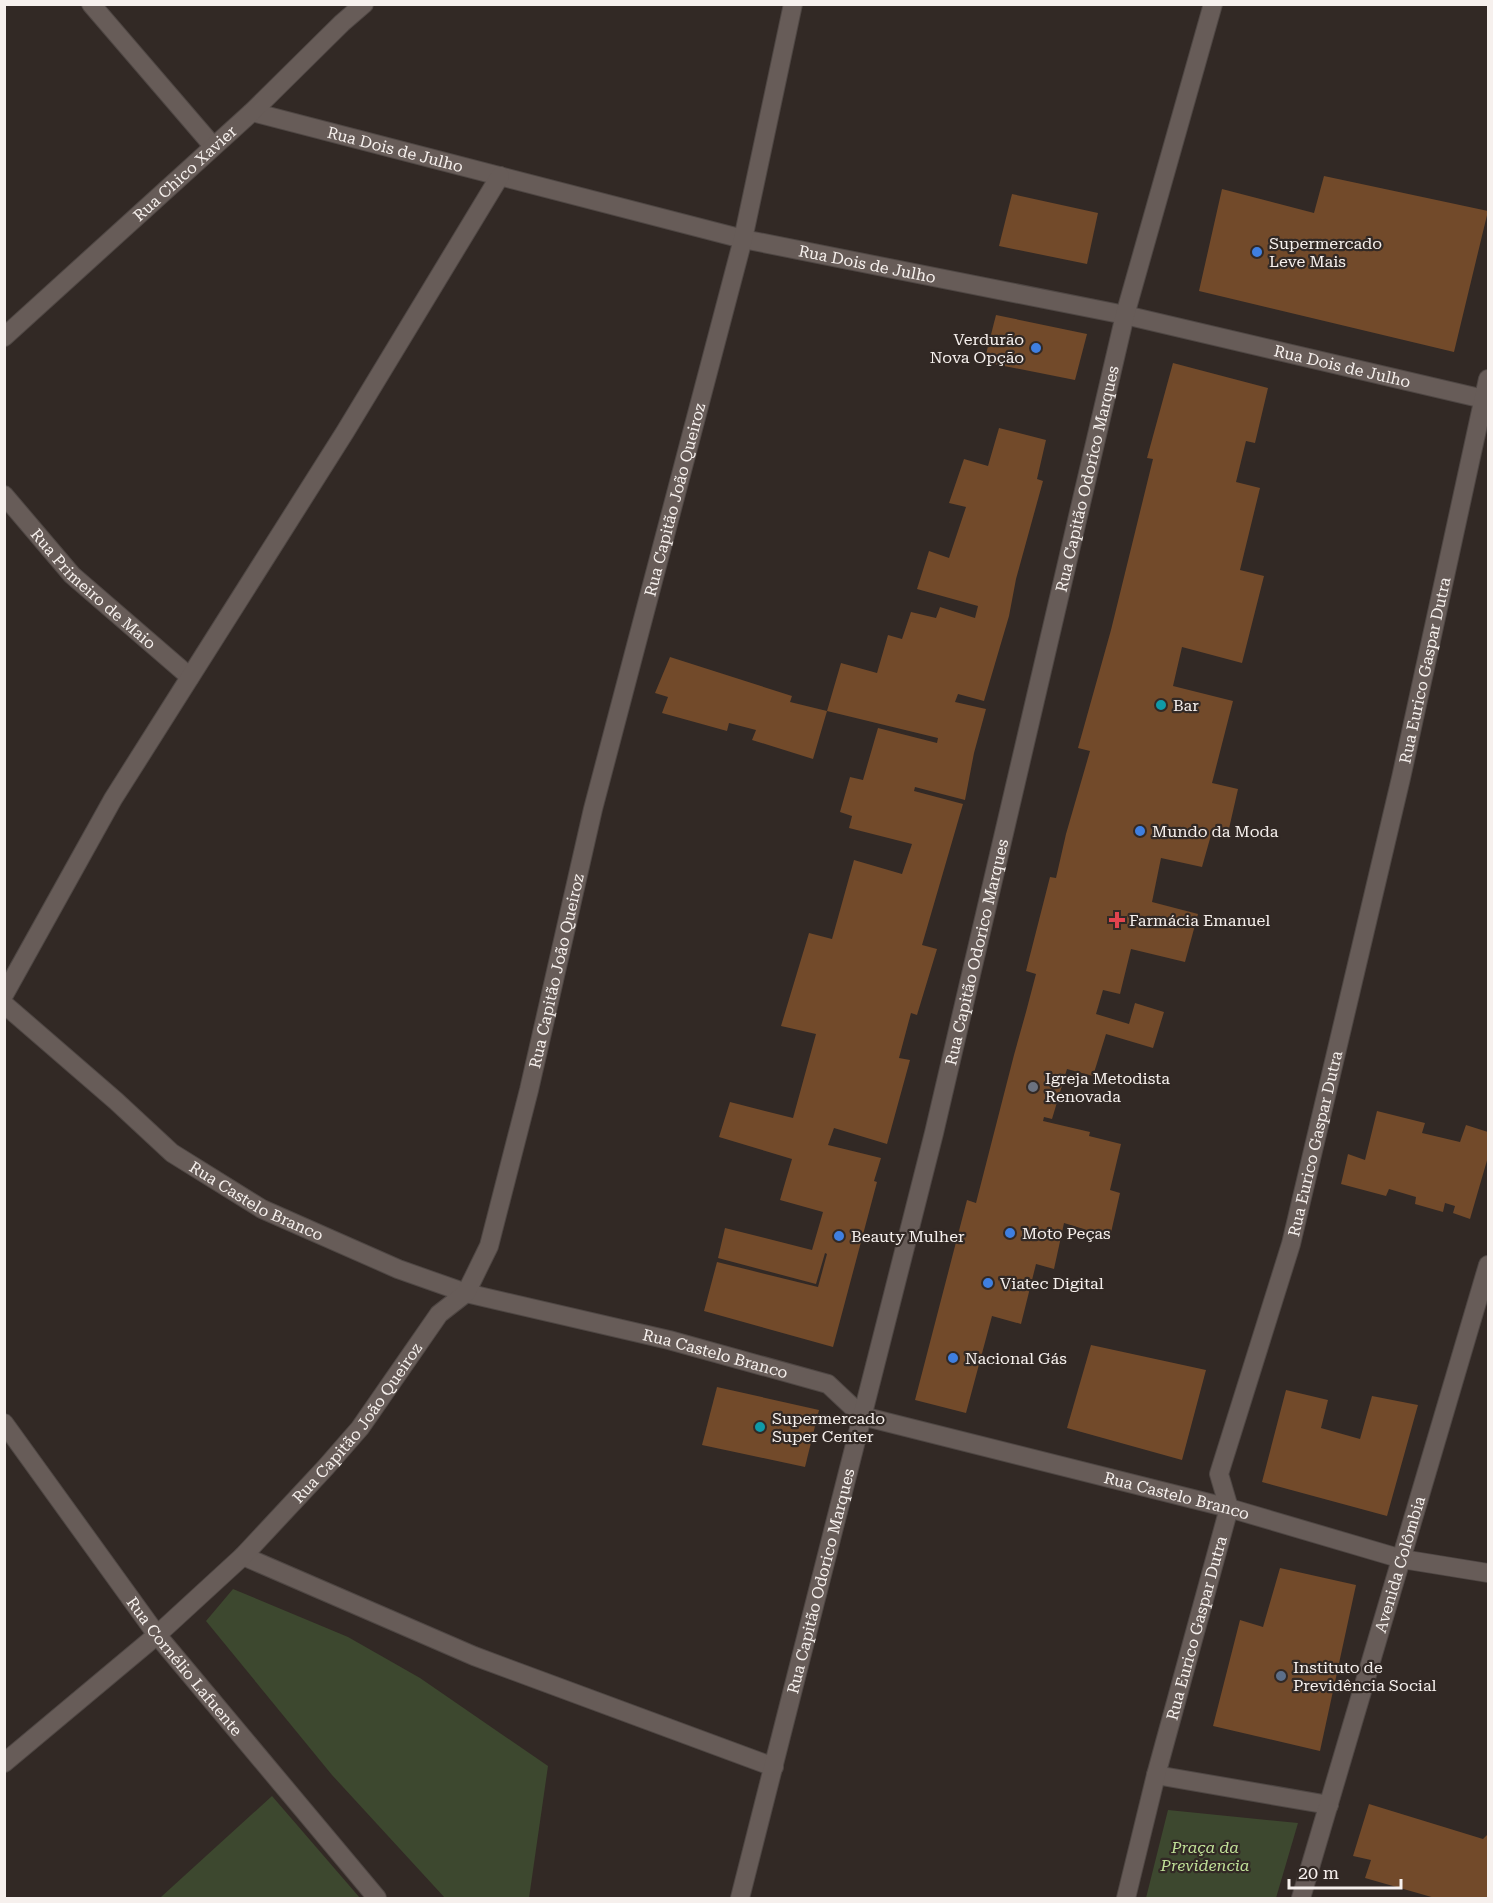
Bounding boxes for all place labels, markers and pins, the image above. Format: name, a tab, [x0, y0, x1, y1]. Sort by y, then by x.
place label: Supermercado Leve Mais	[1269, 234, 1382, 271]
marker: Supermercado Leve Mais	[1250, 245, 1264, 259]
place label: Verdurão Nova Opção	[930, 330, 1024, 367]
marker: Verdurão Nova Opção	[1029, 341, 1043, 355]
place label: Bar	[1173, 696, 1199, 715]
marker: Bar	[1154, 698, 1168, 712]
place label: Mundo da Moda	[1152, 822, 1279, 841]
marker: Mundo da Moda	[1133, 824, 1147, 838]
place label: Farmácia Emanuel	[1129, 911, 1270, 930]
marker: Farmácia Emanuel	[1110, 913, 1124, 927]
place label: Igreja Metodista Renovada	[1045, 1069, 1170, 1106]
marker: Igreja Metodista Renovada	[1026, 1080, 1040, 1094]
place label: Moto Peças	[1022, 1224, 1111, 1243]
marker: Moto Peças	[1003, 1226, 1017, 1240]
place label: Beauty Mulher	[851, 1227, 965, 1246]
marker: Beauty Mulher	[832, 1229, 846, 1243]
place label: Viatec Digital	[1000, 1274, 1104, 1293]
marker: Viatec Digital	[981, 1276, 995, 1290]
place label: Nacional Gás	[965, 1349, 1067, 1368]
marker: Nacional Gás	[946, 1351, 960, 1365]
place label: Supermercado Super Center	[772, 1409, 885, 1446]
marker: Supermercado Super Center	[753, 1420, 767, 1434]
place label: Instituto de Previdência Social	[1293, 1658, 1437, 1695]
marker: Instituto de Previdência Social	[1274, 1669, 1288, 1683]

